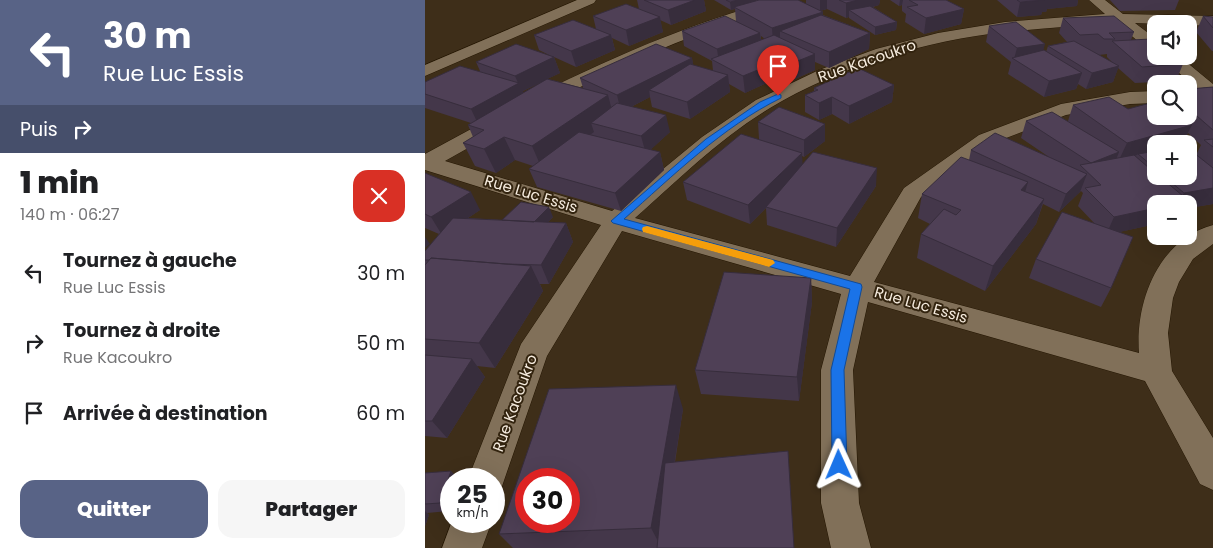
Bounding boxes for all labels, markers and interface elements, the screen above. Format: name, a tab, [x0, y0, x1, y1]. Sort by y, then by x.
text: 30 m	[103, 11, 191, 60]
map controls	[1147, 15, 1197, 245]
button: sound	[1147, 15, 1197, 65]
icon: left	[20, 20, 85, 85]
street label: Rue Kacoukro	[815, 34, 919, 87]
pin	[757, 45, 799, 96]
icon: arrive	[764, 52, 792, 80]
text: Rue Luc Essis	[103, 58, 244, 89]
button: search	[1147, 75, 1197, 125]
icon: right	[68, 115, 96, 143]
text: Puis	[20, 116, 58, 143]
button: +	[1147, 135, 1197, 185]
text: 1 min	[20, 161, 99, 204]
street label: Rue Luc Essis	[482, 169, 580, 218]
button: close	[353, 170, 405, 222]
button: −	[1147, 195, 1197, 245]
text: 140 m · 06:27	[20, 203, 119, 226]
text: Tournez à gauche	[63, 247, 237, 274]
icon: left	[20, 259, 48, 287]
text: 30 m	[357, 260, 405, 287]
text: Rue Luc Essis	[63, 276, 166, 299]
street label: Rue Luc Essis	[872, 281, 970, 328]
text: Tournez à droite	[63, 317, 220, 344]
icon: right	[20, 329, 48, 357]
text: 50 m	[356, 330, 405, 357]
text: Rue Kacoukro	[63, 346, 172, 369]
street label: Rue Kacoukro	[487, 351, 542, 455]
icon: arrive	[20, 399, 48, 427]
text: Arrivée à destination	[63, 400, 268, 427]
text: 60 m	[356, 400, 405, 427]
position arrow	[812, 438, 864, 490]
speed limit sign: 30	[515, 468, 580, 533]
text: 25	[457, 477, 488, 512]
button: Quitter	[20, 480, 208, 538]
button: Partager	[218, 480, 405, 538]
text: km/h	[457, 504, 488, 521]

